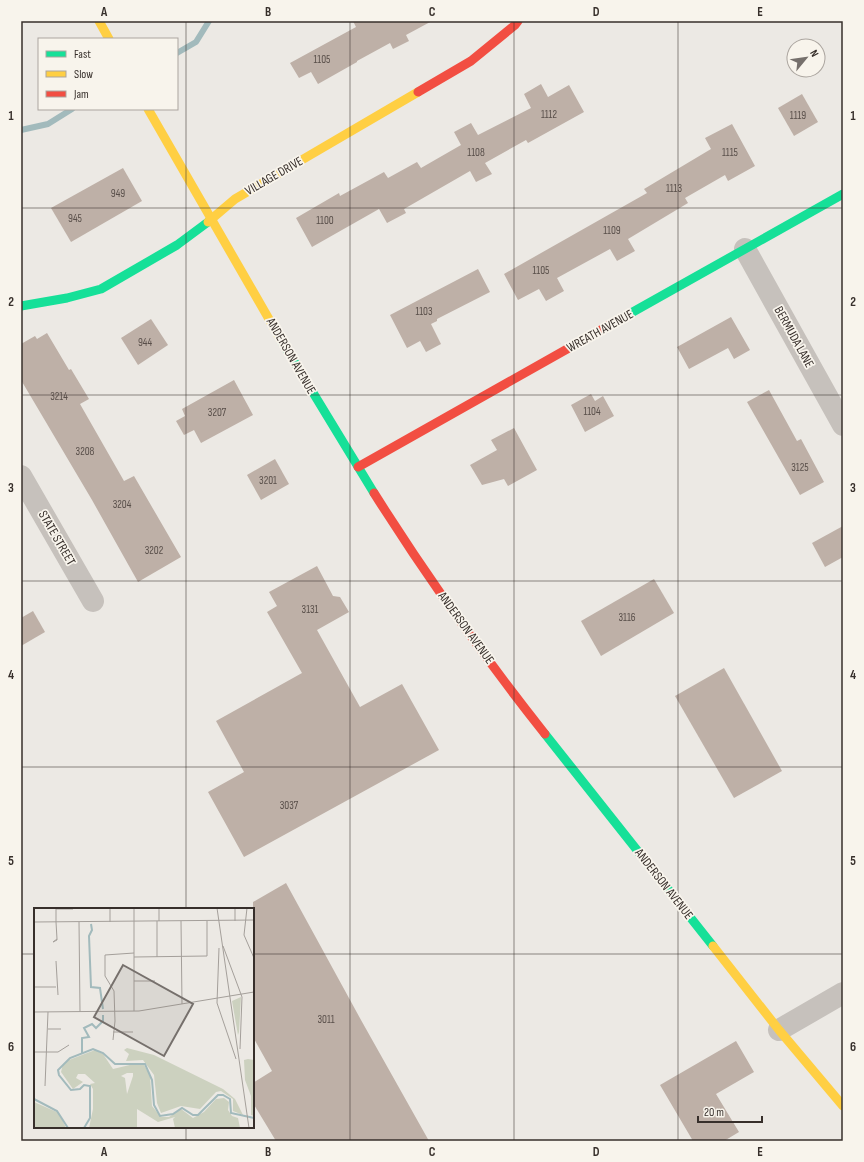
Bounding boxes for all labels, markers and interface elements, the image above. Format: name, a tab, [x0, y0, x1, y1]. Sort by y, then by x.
text: A	[100, 4, 108, 20]
text: B	[265, 4, 271, 20]
text: C	[429, 4, 436, 20]
text: D	[593, 4, 600, 20]
text: E	[757, 4, 763, 20]
legend	[38, 38, 178, 110]
north arrow	[786, 38, 826, 78]
text: Fast	[74, 47, 91, 62]
text: N	[807, 48, 821, 59]
house number: 1105	[313, 53, 331, 66]
text: Slow	[74, 67, 93, 82]
text: Jam	[73, 87, 89, 102]
text: 1	[8, 108, 14, 124]
house number: 1112	[541, 108, 558, 121]
text: 1	[850, 108, 856, 124]
house number: 1119	[790, 109, 806, 122]
house number: 1108	[467, 146, 485, 159]
house number: 1115	[722, 146, 738, 159]
street label: VILLAGE DRIVE	[242, 153, 306, 199]
house number: 1113	[666, 182, 682, 195]
house number: 949	[111, 187, 125, 200]
house number: 945	[68, 212, 82, 225]
house number: 1100	[316, 214, 334, 227]
house number: 1109	[603, 224, 621, 237]
house number: 1105	[532, 264, 550, 277]
text: 2	[8, 294, 14, 310]
text: 2	[850, 294, 856, 310]
street label: BERMUDA LANE	[771, 304, 817, 370]
house number: 1103	[415, 305, 433, 318]
street label: WREATH AVENUE	[564, 306, 636, 356]
street label: ANDERSON AVENUE	[262, 314, 319, 397]
house number: 944	[138, 336, 152, 349]
house number: 3214	[50, 390, 68, 403]
house number: 1104	[583, 405, 601, 418]
house number: 3207	[208, 406, 227, 419]
house number: 3208	[76, 445, 95, 458]
house number: 3125	[791, 461, 809, 474]
house number: 3201	[259, 474, 277, 487]
text: 3	[8, 480, 14, 496]
text: 3	[850, 480, 856, 496]
house number: 3204	[113, 498, 132, 511]
street label: STATE STREET	[35, 508, 79, 568]
house number: 3202	[145, 544, 164, 557]
street label: ANDERSON AVENUE	[434, 588, 498, 667]
house number: 3131	[302, 603, 319, 616]
house number: 3116	[618, 611, 636, 624]
text: 4	[8, 667, 14, 683]
text: 4	[850, 667, 856, 683]
house number: 3037	[280, 799, 299, 812]
street label: ANDERSON AVENUE	[631, 845, 697, 923]
text: 5	[8, 853, 14, 869]
text: 5	[850, 853, 856, 869]
inset map	[34, 908, 254, 1128]
house number: 3011	[317, 1013, 335, 1026]
text: 6	[8, 1039, 14, 1055]
text: 6	[850, 1039, 856, 1055]
scale bar	[698, 1098, 762, 1124]
text: 20 m	[704, 1105, 724, 1120]
text: A	[100, 1144, 108, 1160]
text: B	[265, 1144, 271, 1160]
text: C	[429, 1144, 436, 1160]
text: D	[593, 1144, 600, 1160]
text: E	[757, 1144, 763, 1160]

